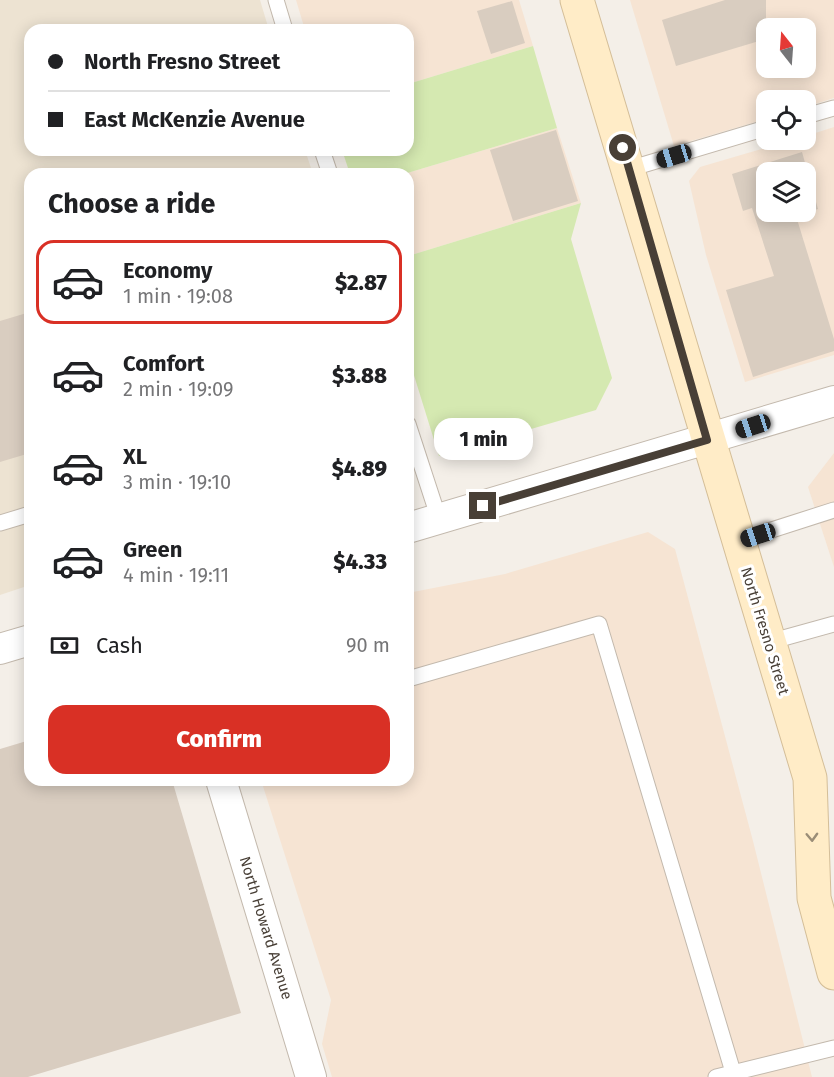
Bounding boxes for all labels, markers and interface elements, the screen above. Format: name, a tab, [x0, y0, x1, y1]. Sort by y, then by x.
north arrow	[756, 18, 816, 78]
map controls	[756, 18, 816, 222]
text: North Fresno Street	[84, 48, 280, 75]
button: locate	[756, 90, 816, 150]
text: East McKenzie Avenue	[84, 106, 305, 133]
route start	[609, 134, 636, 161]
car	[654, 142, 694, 170]
button: layers	[756, 162, 816, 222]
text: Choose a ride	[48, 188, 215, 220]
icon: car	[51, 255, 105, 309]
text: Economy	[123, 257, 212, 284]
text: $2.87	[335, 269, 387, 296]
text: 1 min · 19:08	[123, 284, 233, 308]
icon: car	[51, 348, 105, 402]
text: Comfort	[123, 350, 204, 377]
text: $3.88	[332, 362, 387, 389]
text: 2 min · 19:09	[123, 377, 234, 401]
car	[733, 412, 773, 440]
callout: 1 min	[434, 419, 532, 461]
text: 1 min	[460, 427, 507, 451]
icon: car	[51, 441, 105, 495]
text: XL	[123, 443, 147, 470]
text: $4.89	[332, 455, 387, 482]
text: 3 min · 19:10	[123, 470, 231, 494]
route end	[469, 492, 496, 519]
car	[738, 521, 778, 549]
icon: car	[51, 534, 105, 588]
text: Green	[123, 536, 182, 563]
text: $4.33	[333, 548, 387, 575]
text: 4 min · 19:11	[123, 563, 229, 587]
street label: North Fresno Street	[737, 565, 793, 698]
icon: cash	[48, 629, 81, 662]
text: Cash	[96, 632, 143, 659]
text: 90 m	[346, 633, 390, 657]
button: Confirm	[48, 705, 390, 774]
one-way arrow	[805, 832, 818, 841]
street label: North Howard Avenue	[236, 854, 296, 1002]

